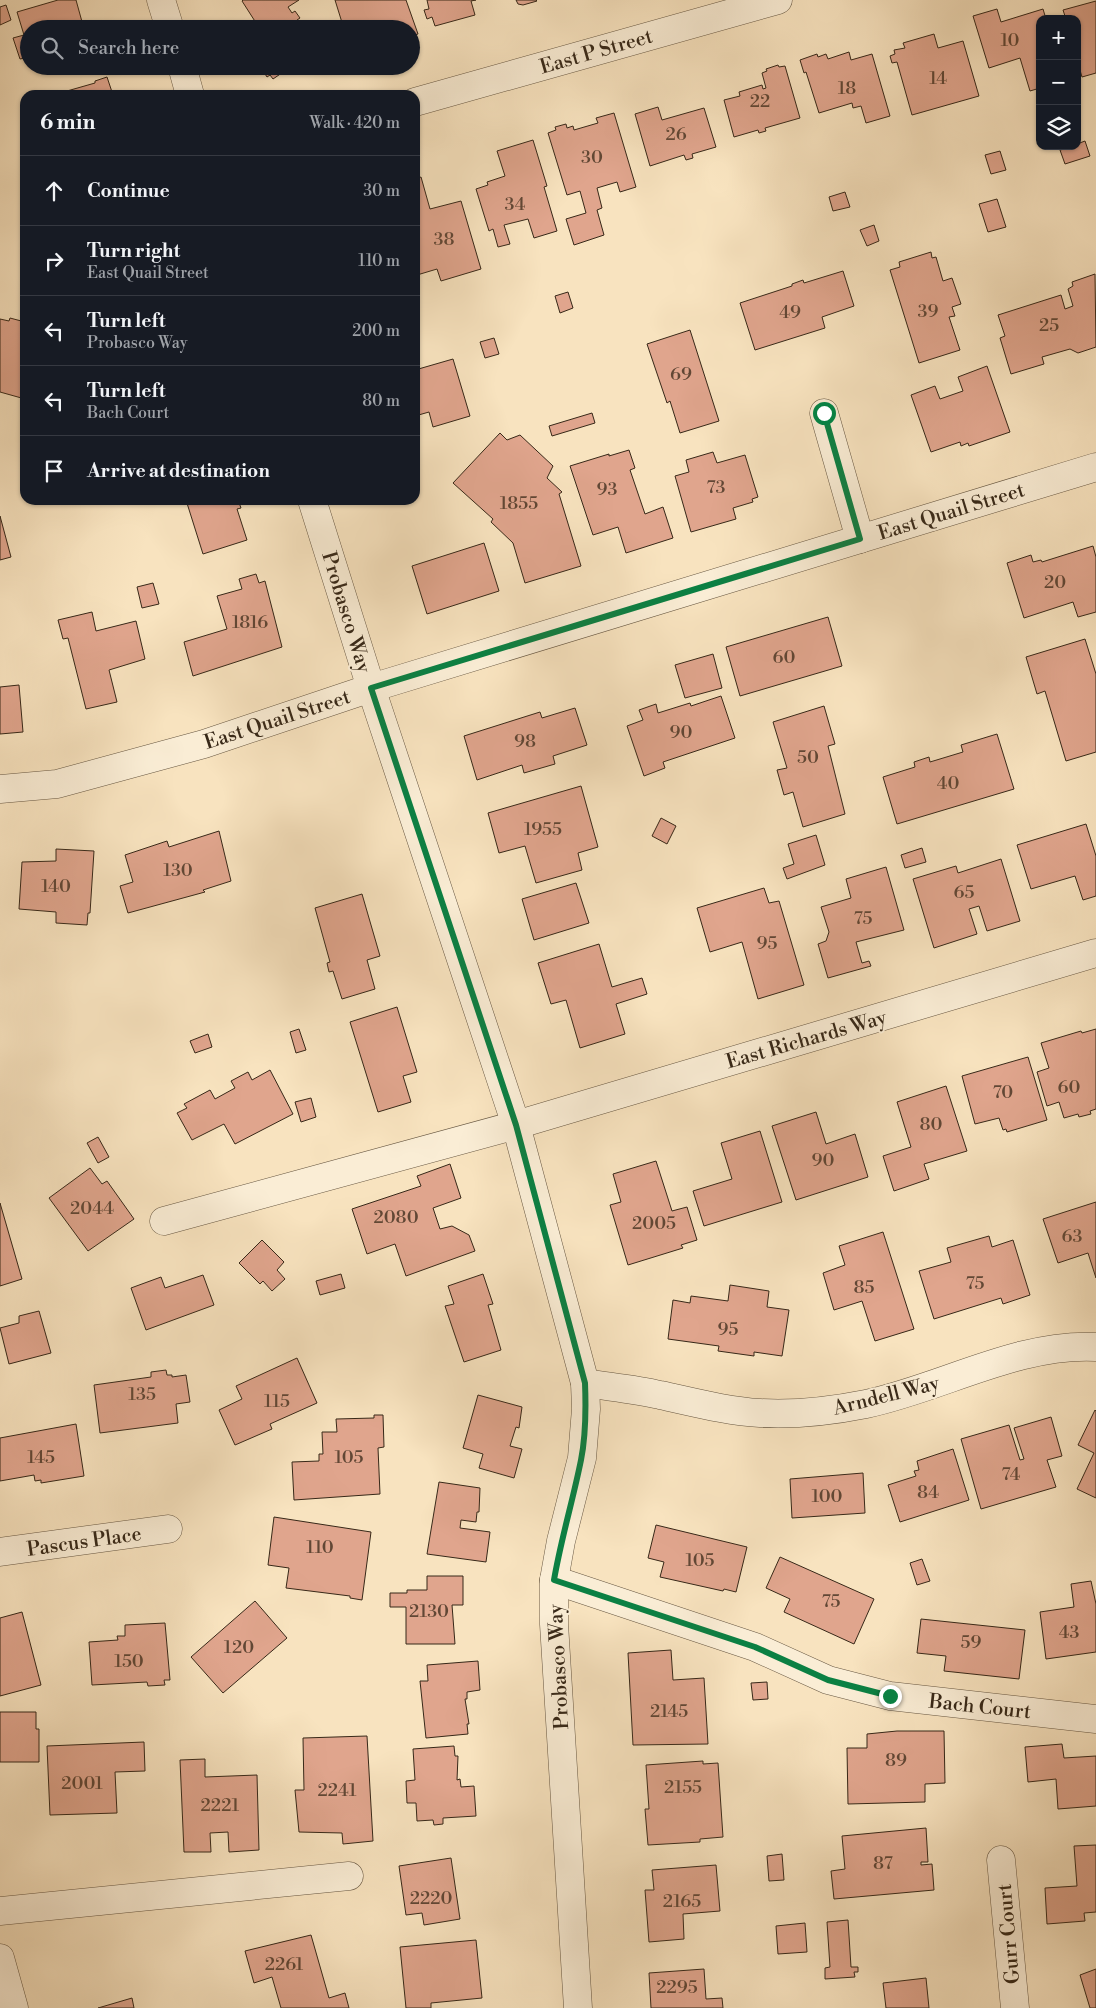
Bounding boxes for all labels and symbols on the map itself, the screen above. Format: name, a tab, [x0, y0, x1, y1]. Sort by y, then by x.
street label: East P Street	[537, 24, 656, 80]
house number: 10	[1000, 29, 1020, 52]
house number: 14	[929, 67, 947, 90]
house number: 18	[838, 77, 856, 100]
house number: 22	[750, 90, 770, 113]
house number: 26	[665, 123, 687, 146]
house number: 30	[581, 146, 603, 169]
house number: 34	[505, 193, 526, 216]
house number: 38	[434, 228, 454, 251]
house number: 39	[918, 300, 939, 323]
house number: 49	[779, 301, 801, 324]
house number: 25	[1039, 314, 1059, 337]
house number: 69	[670, 363, 692, 386]
route start	[813, 402, 836, 425]
house number: 73	[707, 476, 725, 499]
house number: 93	[597, 478, 617, 501]
street label: East Quail Street	[875, 478, 1028, 547]
house number: 1855	[500, 492, 538, 515]
street label: Probasco Way	[315, 549, 376, 676]
house number: 20	[1044, 571, 1066, 594]
house number: 1816	[232, 611, 268, 634]
house number: 60	[773, 646, 795, 669]
street label: East Quail Street	[201, 685, 354, 756]
house number: 90	[670, 721, 692, 744]
house number: 98	[514, 730, 536, 753]
house number: 50	[797, 746, 819, 769]
house number: 40	[937, 772, 959, 795]
house number: 1955	[524, 818, 562, 841]
house number: 130	[163, 859, 193, 882]
house number: 140	[41, 875, 71, 898]
house number: 65	[954, 881, 974, 904]
house number: 75	[854, 907, 872, 930]
house number: 95	[757, 932, 777, 955]
street label: East Richards Way	[723, 1006, 890, 1075]
house number: 60	[1058, 1076, 1080, 1099]
house number: 70	[993, 1081, 1013, 1104]
house number: 80	[920, 1113, 943, 1136]
house number: 90	[812, 1149, 834, 1172]
house number: 2044	[70, 1197, 114, 1220]
house number: 2080	[373, 1206, 419, 1229]
house number: 2005	[632, 1212, 676, 1235]
house number: 63	[1062, 1225, 1082, 1248]
house number: 75	[966, 1272, 984, 1295]
house number: 85	[854, 1276, 875, 1299]
house number: 95	[718, 1318, 738, 1341]
street label: Arndell Way	[830, 1371, 942, 1422]
house number: 135	[128, 1383, 156, 1406]
house number: 115	[264, 1390, 290, 1413]
house number: 145	[27, 1446, 55, 1469]
house number: 105	[334, 1446, 364, 1469]
house number: 74	[1002, 1463, 1021, 1486]
house number: 84	[917, 1481, 939, 1504]
house number: 100	[811, 1485, 843, 1508]
street label: Pascus Place	[25, 1522, 143, 1563]
house number: 110	[306, 1536, 334, 1559]
house number: 105	[685, 1549, 715, 1572]
house number: 75	[822, 1590, 840, 1613]
house number: 2130	[409, 1600, 449, 1623]
street label: Probasco Way	[544, 1603, 575, 1730]
house number: 43	[1059, 1621, 1079, 1644]
house number: 59	[961, 1631, 982, 1654]
house number: 120	[224, 1636, 254, 1659]
house number: 150	[114, 1650, 144, 1673]
route end	[879, 1685, 902, 1708]
street label: Bach Court	[926, 1690, 1032, 1725]
house number: 2145	[650, 1700, 688, 1723]
house number: 89	[885, 1749, 907, 1772]
house number: 2001	[61, 1772, 103, 1795]
house number: 2155	[664, 1776, 702, 1799]
house number: 2241	[317, 1779, 357, 1802]
house number: 2221	[201, 1794, 240, 1817]
house number: 87	[873, 1852, 893, 1875]
street label: Gurr Court	[993, 1883, 1026, 1985]
house number: 2220	[410, 1887, 452, 1910]
house number: 2165	[663, 1890, 701, 1913]
house number: 2261	[265, 1953, 304, 1976]
house number: 2295	[656, 1976, 698, 1999]

